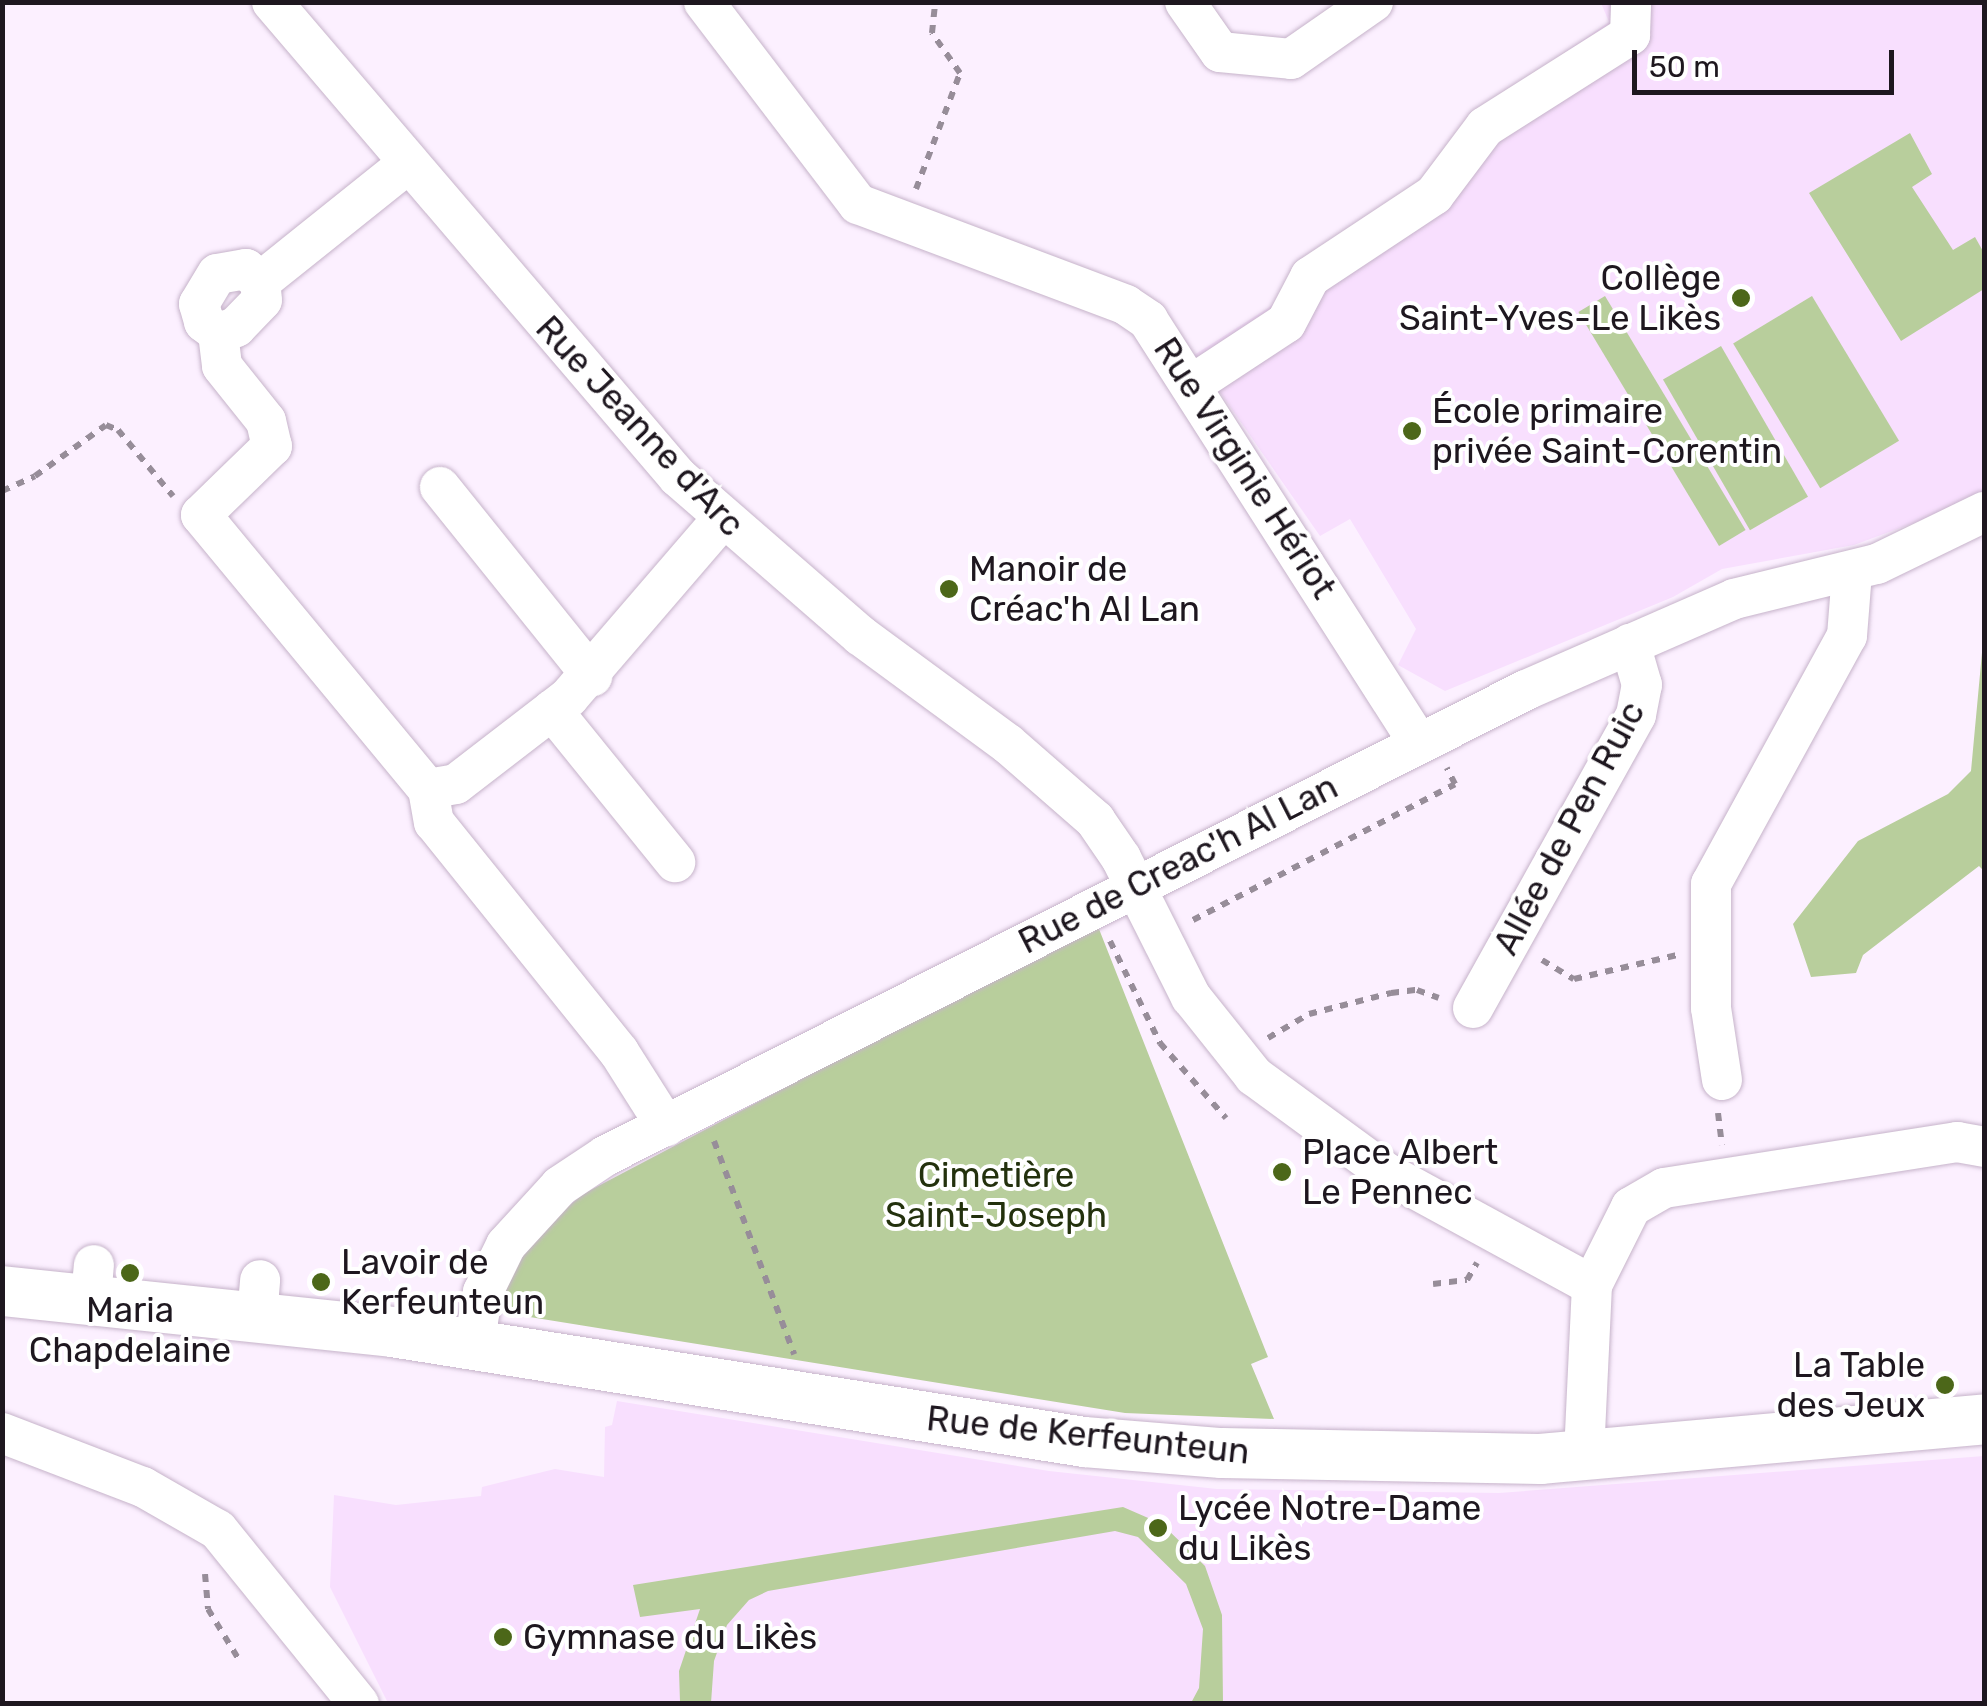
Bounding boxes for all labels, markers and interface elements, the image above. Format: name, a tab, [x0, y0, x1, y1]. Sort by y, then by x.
scale bar	[1637, 30, 1900, 92]
text: 50 m	[1649, 49, 1720, 85]
place label: Collège Saint-Yves-Le Likès	[1399, 257, 1721, 339]
marker: Collège Saint-Yves-Le Likès	[1730, 287, 1752, 309]
street label: Rue Jeanne d'Arc	[527, 307, 753, 545]
street label: Rue Virginie Hériot	[1145, 329, 1345, 607]
place label: École primaire privée Saint-Corentin	[1432, 390, 1782, 472]
marker: École primaire privée Saint-Corentin	[1401, 420, 1423, 442]
place label: Manoir de Créac'h Al Lan	[969, 548, 1201, 630]
marker: Manoir de Créac'h Al Lan	[938, 578, 960, 600]
street label: Allée de Pen Ruic	[1485, 694, 1653, 962]
street label: Rue de Creac'h Al Lan	[1011, 765, 1345, 963]
place label: Place Albert Le Pennec	[1302, 1131, 1499, 1213]
park label: Cimetière Saint-Joseph	[885, 1154, 1107, 1236]
marker: Place Albert Le Pennec	[1271, 1161, 1293, 1183]
place label: Lavoir de Kerfeunteun	[341, 1241, 544, 1323]
marker: Maria Chapdelaine	[119, 1262, 141, 1284]
marker: Lavoir de Kerfeunteun	[310, 1271, 332, 1293]
place label: Maria Chapdelaine	[29, 1289, 231, 1371]
place label: La Table des Jeux	[1776, 1344, 1925, 1426]
marker: La Table des Jeux	[1934, 1374, 1956, 1396]
street label: Rue de Kerfeunteun	[924, 1397, 1252, 1473]
place label: Lycée Notre-Dame du Likès	[1178, 1487, 1481, 1569]
marker: Lycée Notre-Dame du Likès	[1147, 1517, 1169, 1539]
place label: Gymnase du Likès	[523, 1616, 817, 1658]
marker: Gymnase du Likès	[492, 1626, 514, 1648]

